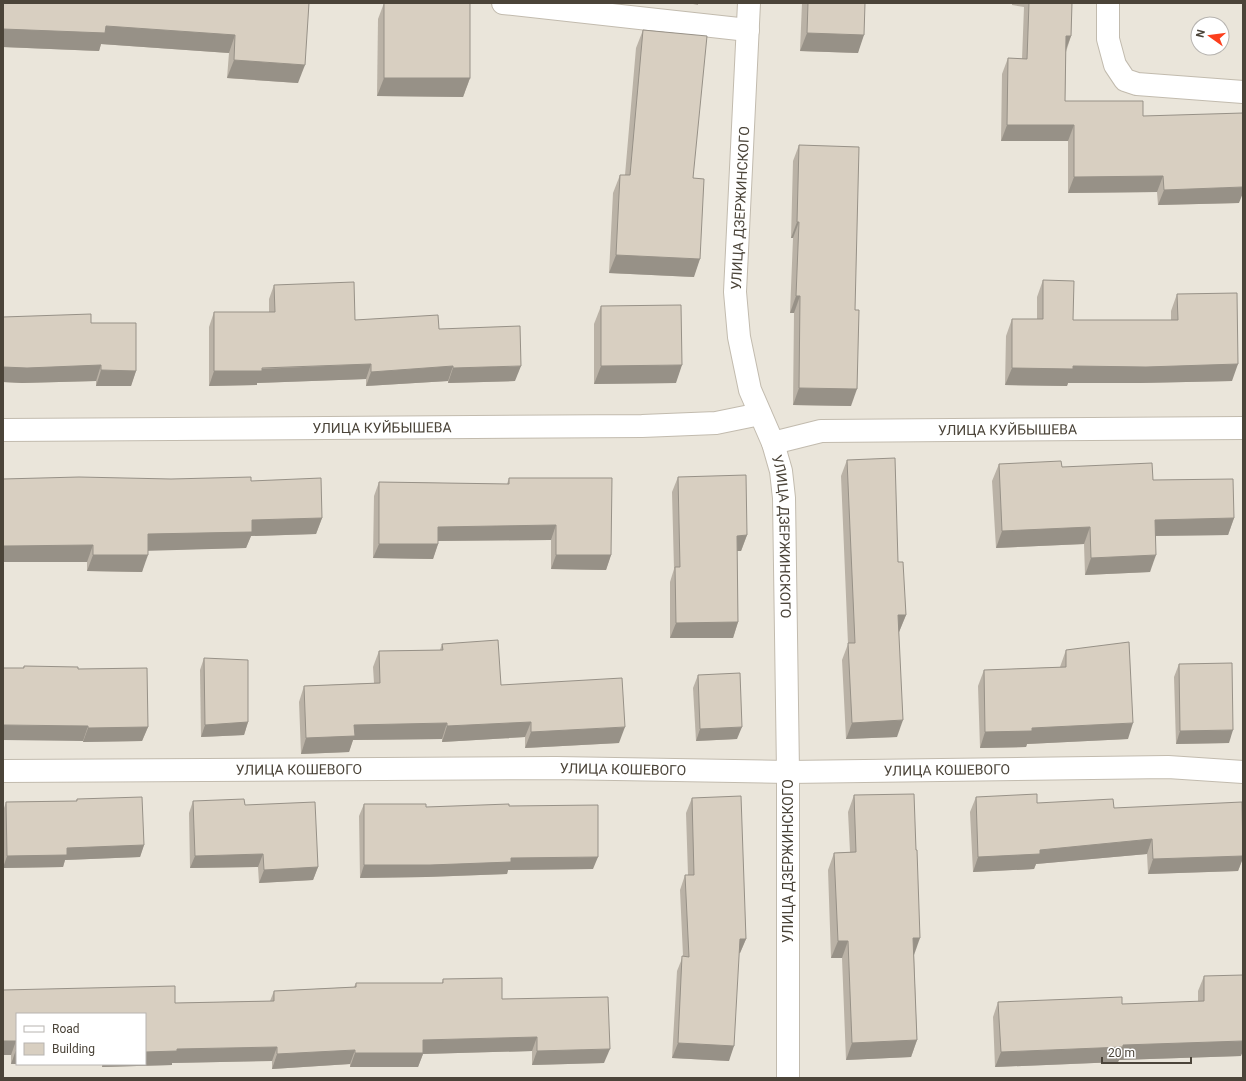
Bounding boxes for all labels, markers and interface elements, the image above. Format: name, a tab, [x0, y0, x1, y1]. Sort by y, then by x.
north arrow	[1190, 16, 1230, 56]
text: N	[1194, 28, 1208, 39]
street label: УЛИЦА ДЗЕРЖИНСКОГО	[728, 126, 752, 290]
street label: УЛИЦА КУЙБЫШЕВА	[312, 419, 452, 436]
street label: УЛИЦА КУЙБЫШЕВА	[938, 421, 1077, 438]
street label: УЛИЦА ДЗЕРЖИНСКОГО	[769, 453, 794, 618]
street label: УЛИЦА КОШЕВОГО	[560, 760, 686, 778]
street label: УЛИЦА КОШЕВОГО	[236, 761, 362, 778]
street label: УЛИЦА КОШЕВОГО	[884, 761, 1010, 779]
street label: УЛИЦА ДЗЕРЖИНСКОГО	[780, 779, 796, 943]
legend	[16, 1013, 146, 1065]
text: Road	[52, 1022, 80, 1036]
scale bar	[1102, 1039, 1191, 1065]
text: Building	[52, 1042, 95, 1056]
text: 20 m	[1108, 1046, 1135, 1060]

